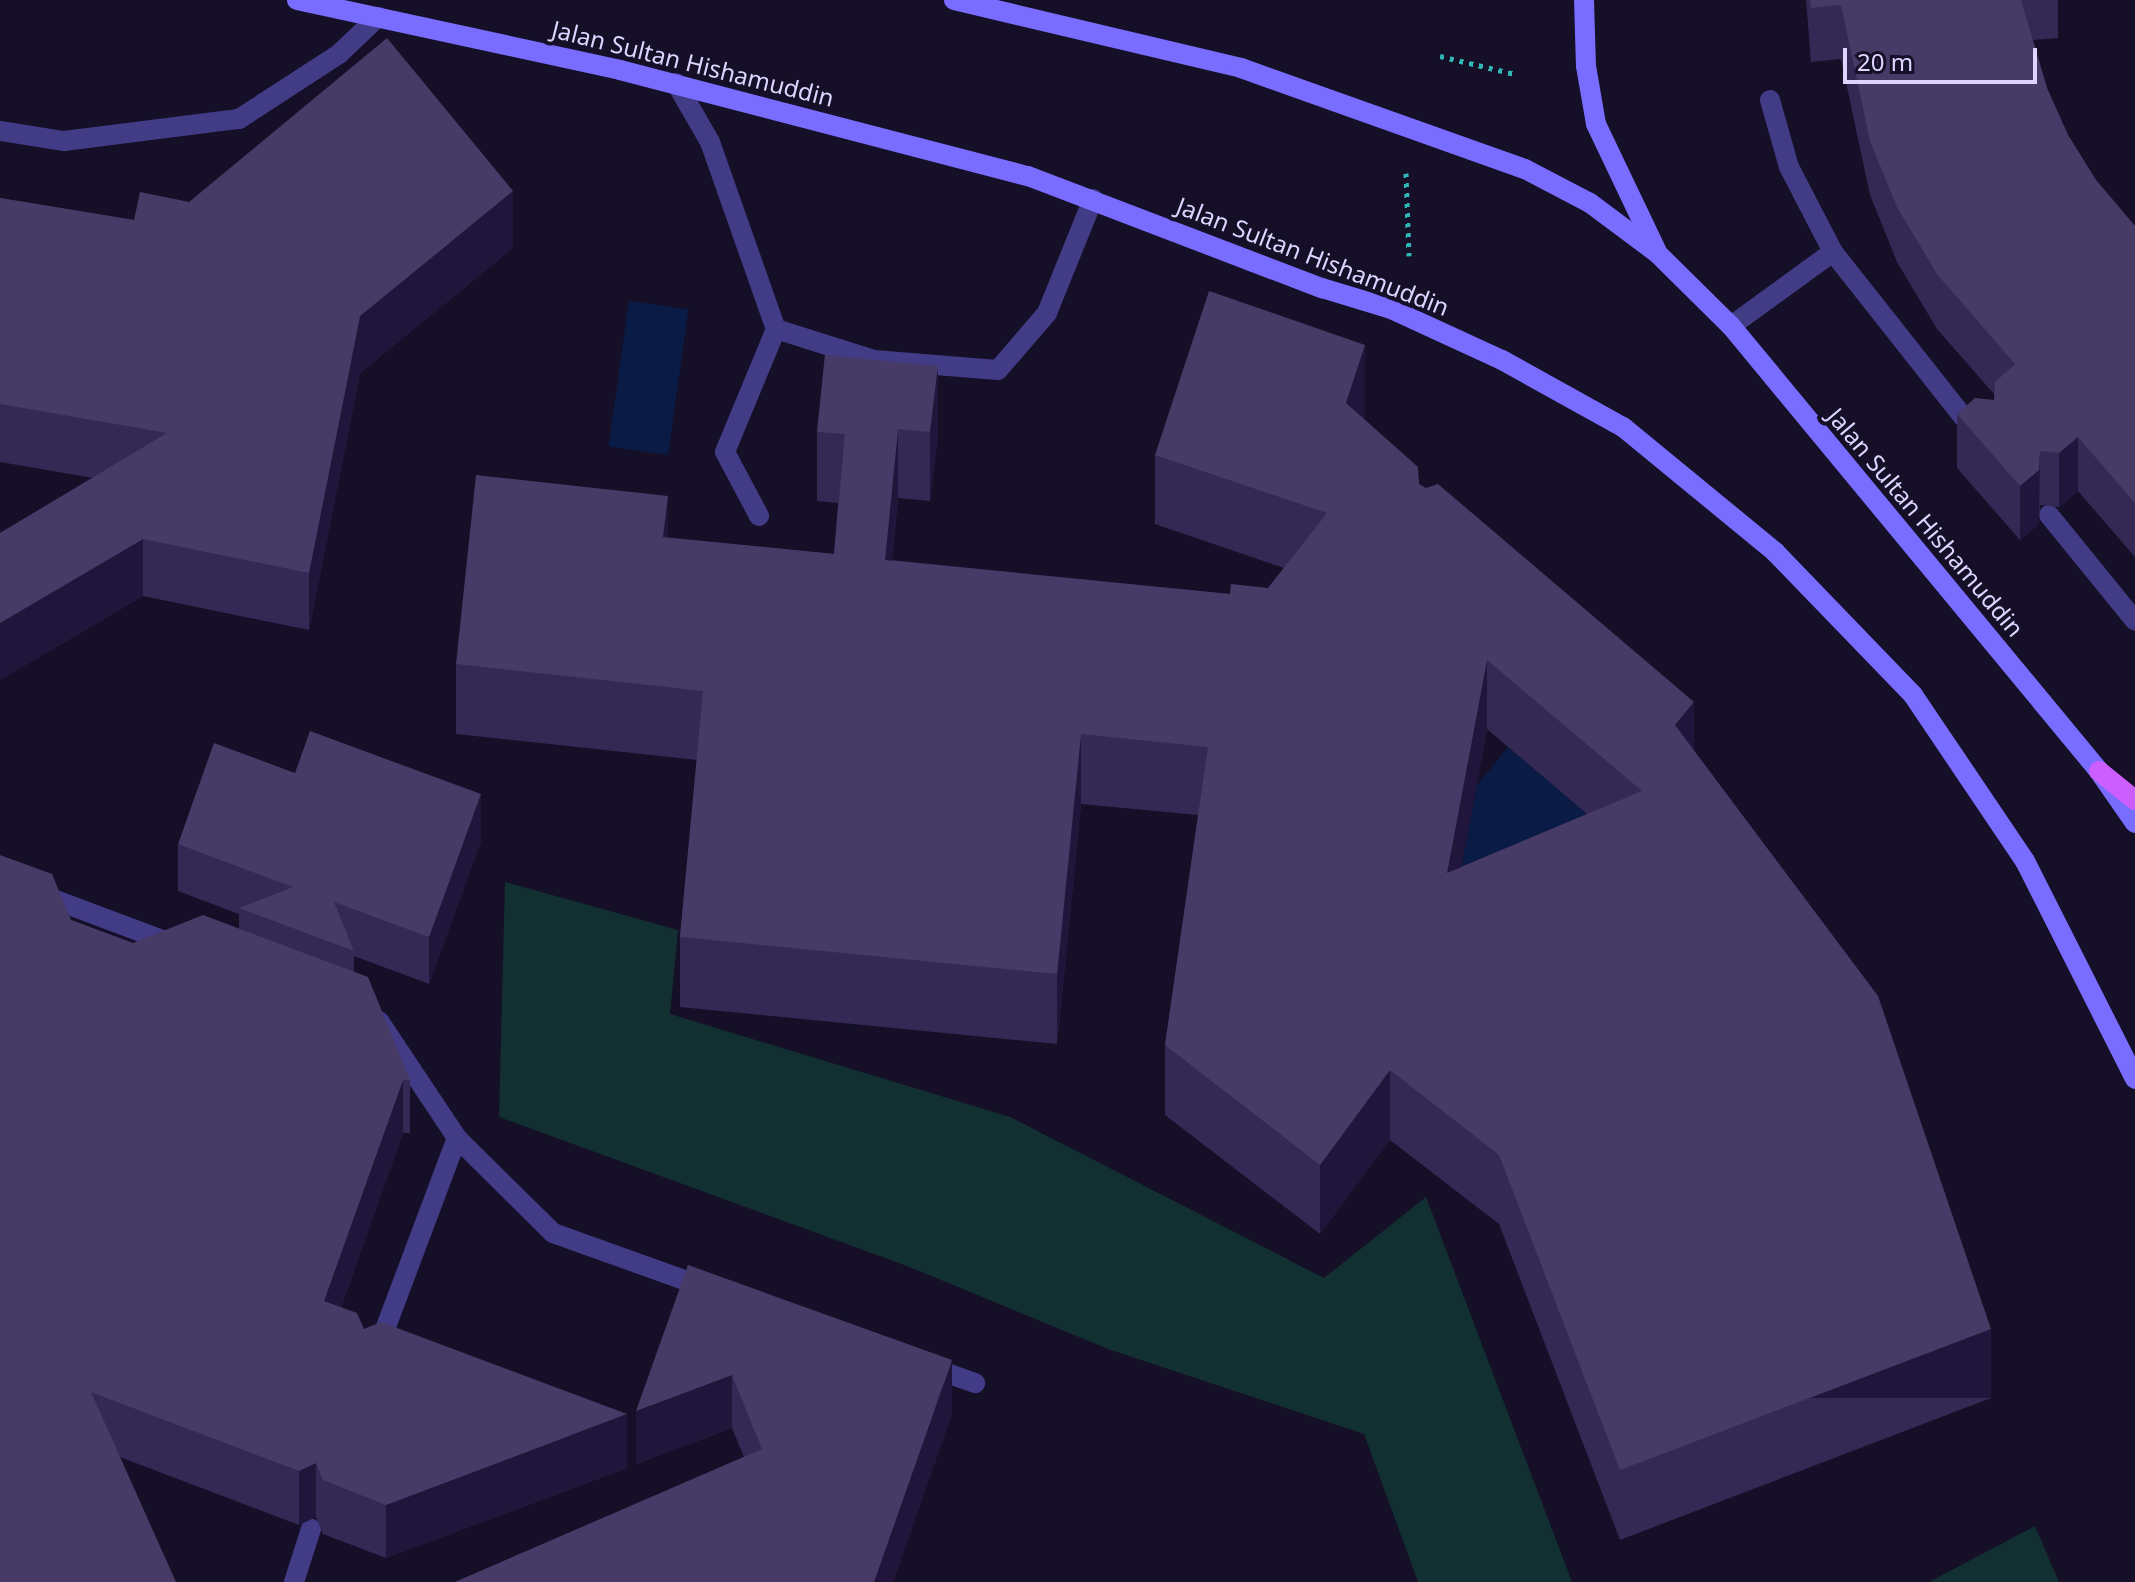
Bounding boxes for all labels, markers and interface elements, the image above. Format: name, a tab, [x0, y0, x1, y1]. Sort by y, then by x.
street label: Jalan Sultan Hishamuddin	[549, 14, 837, 112]
scale bar	[1847, 32, 2041, 82]
text: 20 m	[1857, 45, 1913, 78]
street label: Jalan Sultan Hishamuddin	[1173, 191, 1453, 321]
street label: Jalan Sultan Hishamuddin	[1822, 402, 2030, 642]

